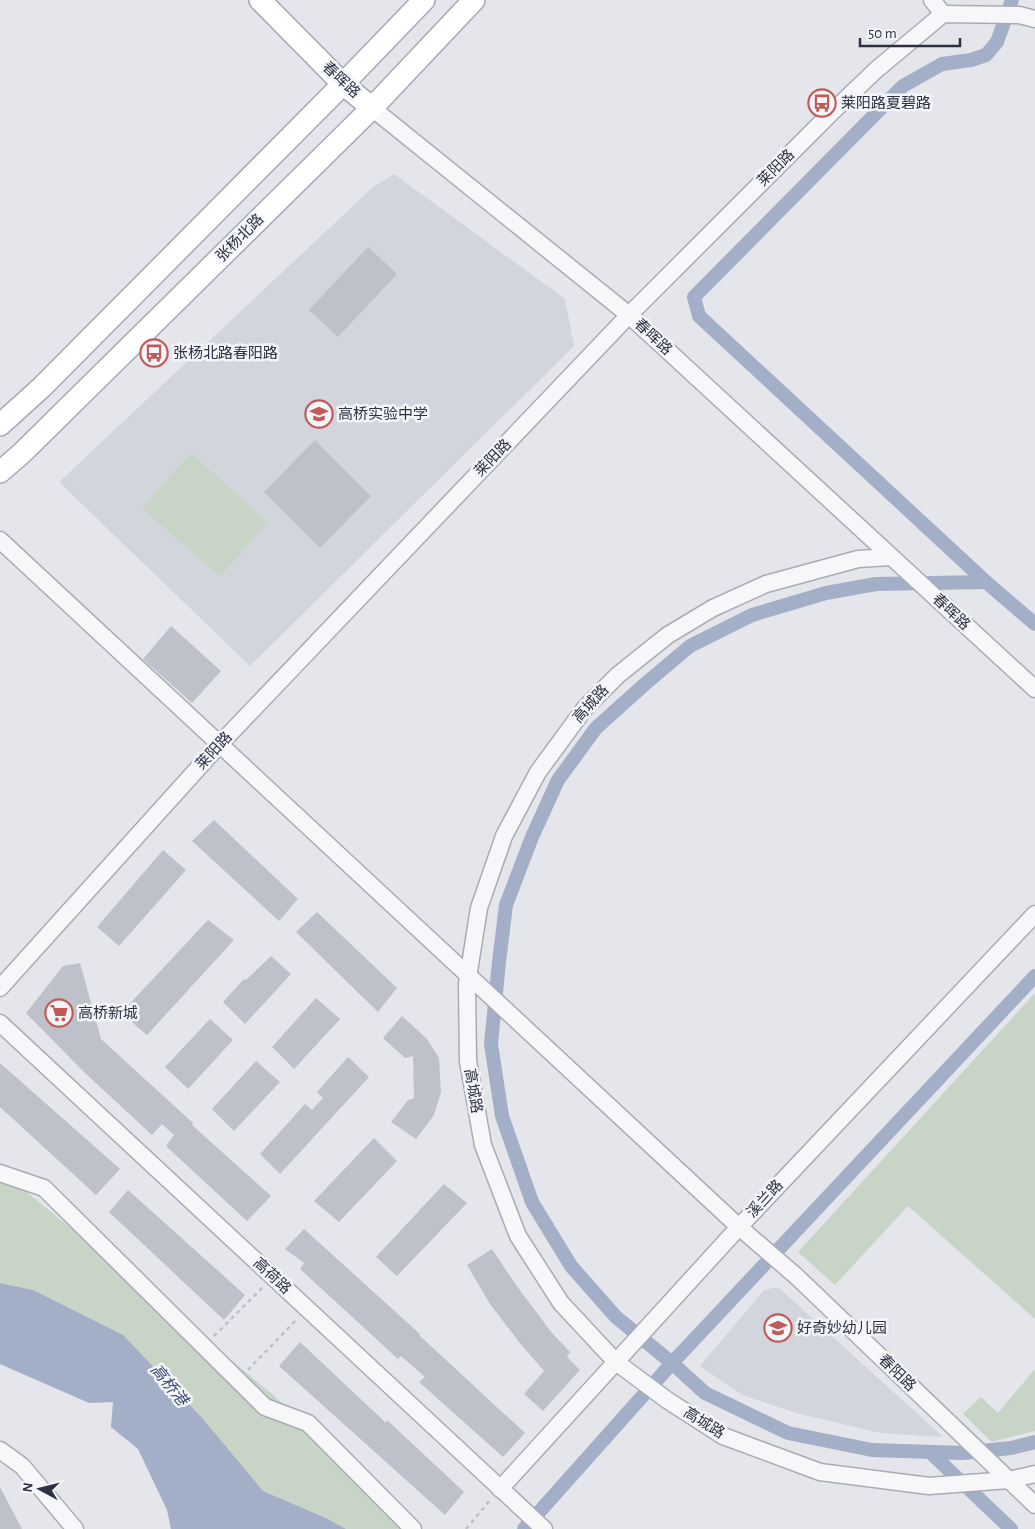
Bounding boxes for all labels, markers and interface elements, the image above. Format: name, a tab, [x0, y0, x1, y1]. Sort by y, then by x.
scale bar	[860, 15, 960, 47]
text: 50 m	[868, 26, 897, 41]
street label: 春晖路	[319, 58, 363, 101]
bus stop icon: 莱阳路夏碧路	[807, 88, 837, 118]
place label: 莱阳路夏碧路	[841, 95, 931, 111]
street label: 莱阳路	[754, 146, 797, 189]
street label: 张杨北路	[212, 210, 267, 265]
street label: 春晖路	[631, 315, 675, 358]
bus stop icon: 张杨北路春阳路	[139, 338, 169, 368]
place label: 张杨北路春阳路	[173, 344, 278, 361]
school or university icon: 高桥实验中学	[304, 399, 334, 429]
place label: 高桥实验中学	[338, 406, 428, 422]
street label: 莱阳路	[471, 436, 514, 479]
street label: 春晖路	[929, 590, 973, 633]
street label: 高城路	[570, 682, 612, 726]
street label: 莱阳路	[192, 729, 235, 773]
supermarket icon: 高桥新城	[44, 998, 74, 1028]
place label: 高桥新城	[78, 1005, 138, 1021]
street label: 高城路	[462, 1067, 485, 1114]
street label: 溪兰路	[743, 1177, 786, 1221]
street label: 高荷路	[250, 1254, 294, 1297]
school or university icon: 好奇妙幼儿园	[763, 1313, 793, 1343]
place label: 好奇妙幼儿园	[797, 1319, 887, 1336]
street label: 春阳路	[876, 1351, 919, 1394]
water label: 高桥港	[148, 1361, 192, 1410]
street label: 高城路	[681, 1404, 728, 1441]
north arrow	[15, 1464, 65, 1514]
text: N	[21, 1482, 36, 1493]

